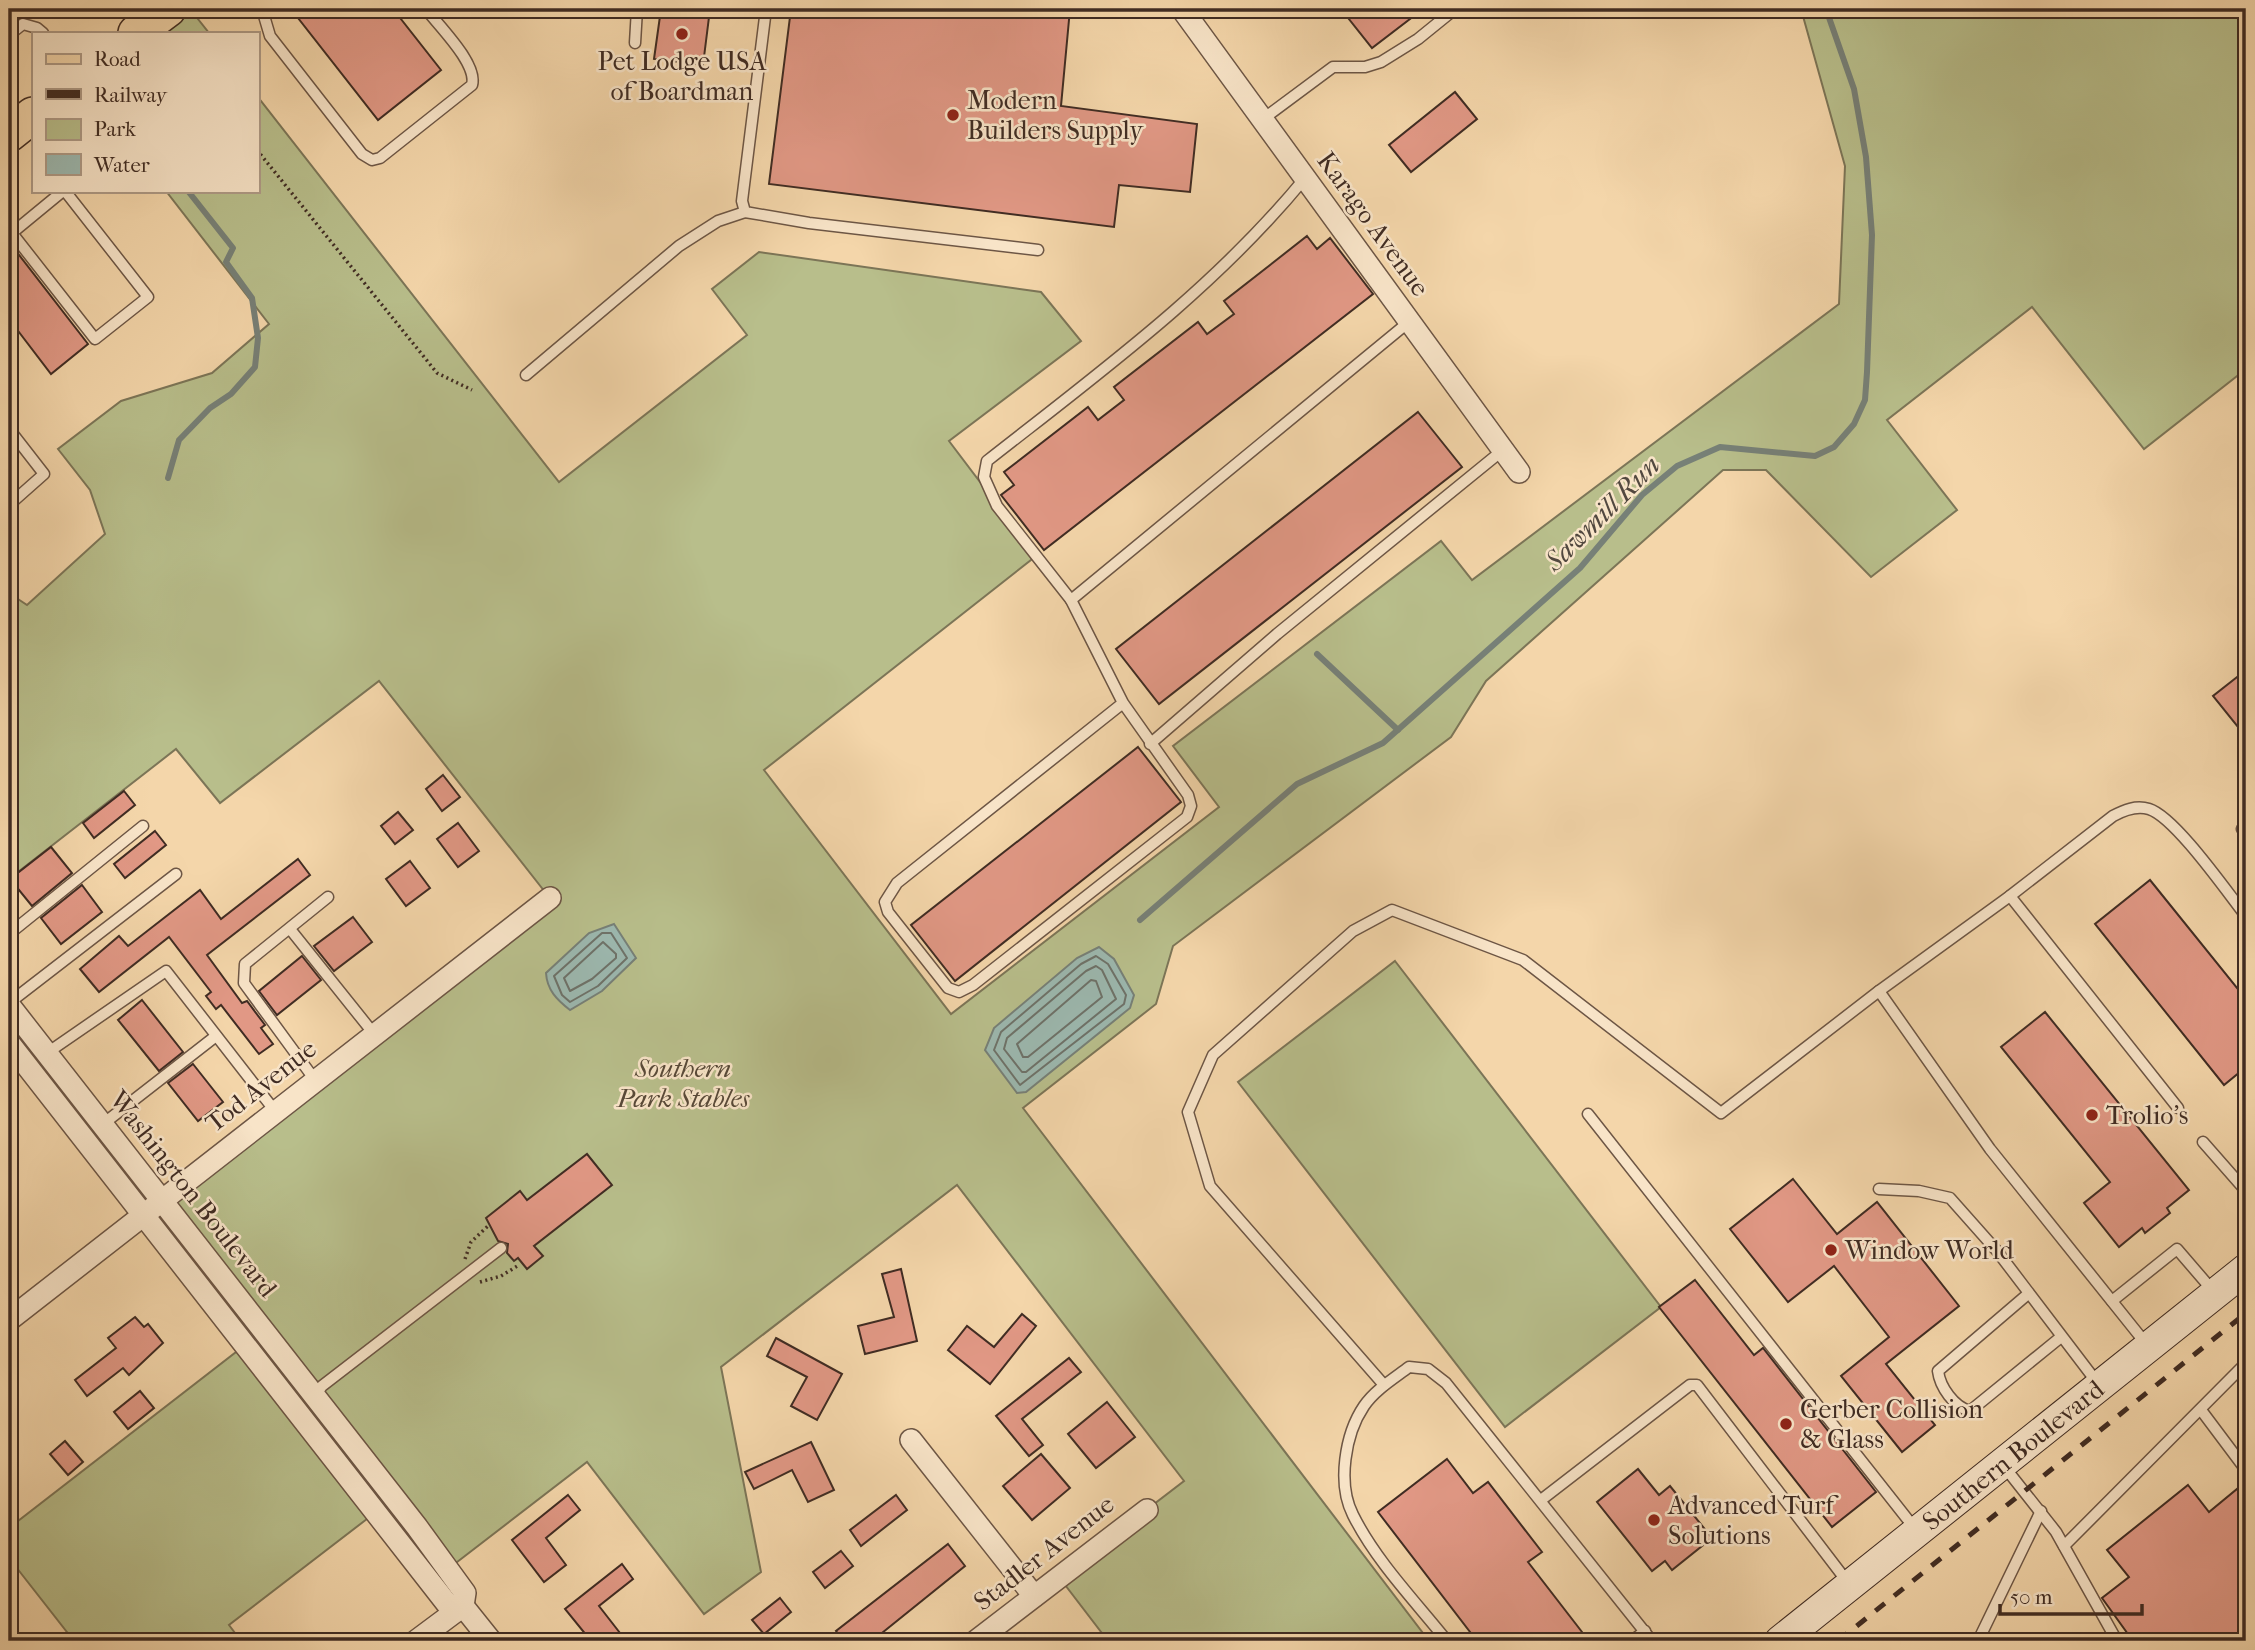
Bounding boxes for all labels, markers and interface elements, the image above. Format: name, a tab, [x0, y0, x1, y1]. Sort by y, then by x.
marker: Pet Lodge USA of Boardman	[674, 26, 690, 42]
legend	[32, 32, 259, 192]
place label: Pet Lodge USA of Boardman	[598, 46, 768, 107]
text: Road	[94, 47, 141, 71]
text: Railway	[94, 83, 168, 107]
place label: Modern Builders Supply	[967, 85, 1144, 146]
marker: Modern Builders Supply	[945, 107, 961, 123]
text: Park	[94, 117, 136, 141]
street label: Karago Avenue	[1310, 146, 1436, 302]
text: Water	[93, 153, 150, 177]
water label: Sawmill Run	[1537, 448, 1667, 578]
street label: Tod Avenue	[199, 1033, 323, 1139]
park label: Southern Park Stables	[616, 1053, 750, 1114]
street label: Washington Boulevard	[102, 1084, 284, 1304]
place label: Trolio's	[2106, 1100, 2188, 1131]
marker: Trolio's	[2084, 1107, 2100, 1123]
place label: Window World	[1844, 1235, 2014, 1266]
marker: Window World	[1823, 1242, 1839, 1258]
street label: Southern Boulevard	[1916, 1373, 2110, 1537]
place label: Gerber Collision & Glass	[1800, 1394, 1983, 1455]
marker: Gerber Collision & Glass	[1778, 1416, 1794, 1432]
street label: Stadler Avenue	[968, 1489, 1120, 1617]
place label: Advanced Turf Solutions	[1667, 1490, 1839, 1551]
marker: Advanced Turf Solutions	[1646, 1512, 1662, 1528]
scale bar	[2000, 1573, 2141, 1617]
text: 50 m	[2010, 1585, 2053, 1609]

